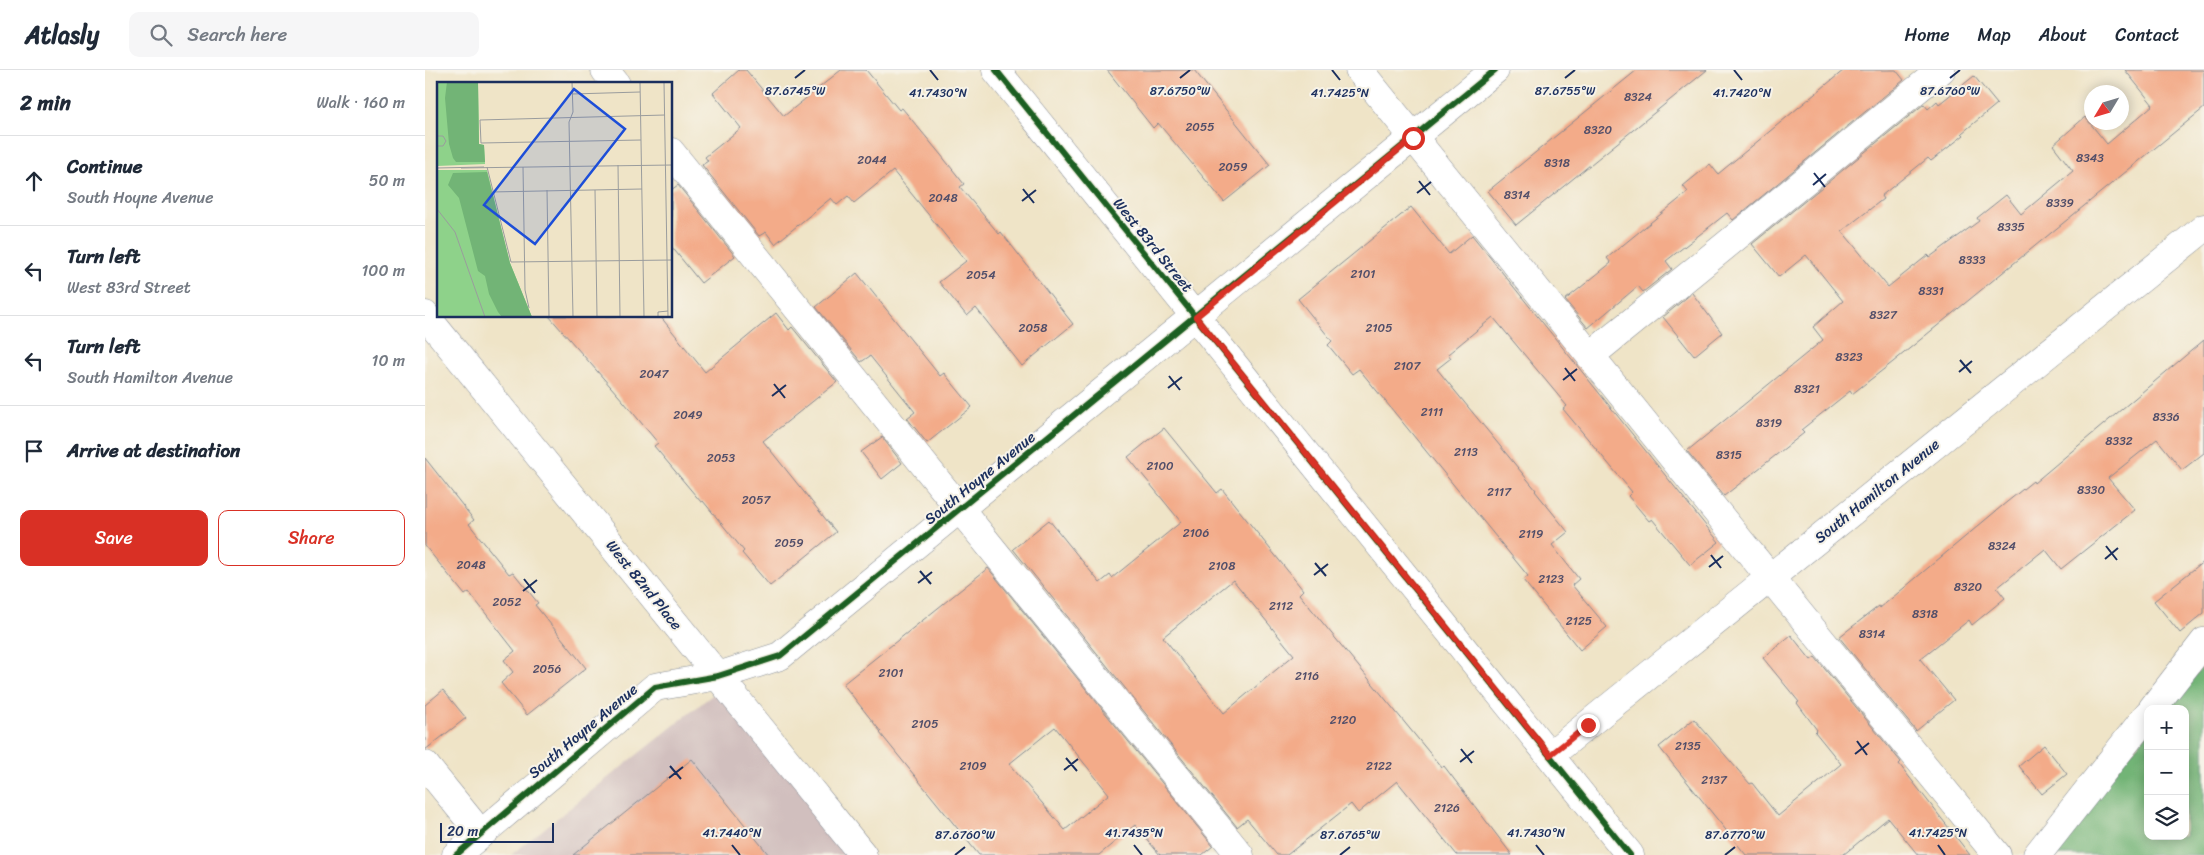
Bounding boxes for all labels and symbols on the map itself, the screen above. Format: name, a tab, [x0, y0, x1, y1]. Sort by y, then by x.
text: 87.6745°W	[765, 80, 826, 102]
text: 87.6750°W	[1150, 80, 1211, 102]
text: 87.6755°W	[1535, 80, 1596, 102]
text: 87.6760°W	[1920, 80, 1981, 102]
inset map	[437, 82, 673, 318]
text: 41.7430°N	[909, 82, 968, 104]
text: 41.7425°N	[1311, 82, 1370, 104]
text: 41.7420°N	[1713, 82, 1772, 104]
north arrow	[2084, 85, 2129, 130]
house number: 8324	[1624, 86, 1653, 108]
house number: 2055	[1185, 116, 1215, 138]
house number: 8320	[1584, 119, 1613, 141]
route start	[1402, 127, 1425, 150]
house number: 8343	[2076, 147, 2104, 169]
house number: 2044	[857, 149, 887, 171]
house number: 8318	[1544, 152, 1570, 174]
house number: 2059	[1218, 156, 1248, 178]
house number: 8314	[1504, 184, 1531, 206]
house number: 2048	[928, 187, 958, 209]
street label: West 83rd Street	[1106, 192, 1200, 299]
house number: 8339	[2046, 192, 2074, 214]
house number: 8335	[1997, 216, 2025, 238]
house number: 8333	[1958, 249, 1986, 271]
house number: 2101	[1351, 263, 1375, 285]
house number: 2054	[966, 264, 996, 286]
house number: 8331	[1918, 280, 1944, 302]
house number: 8327	[1869, 304, 1898, 326]
house number: 2058	[1018, 317, 1048, 339]
house number: 2105	[1366, 317, 1393, 339]
house number: 8323	[1835, 346, 1863, 368]
house number: 2107	[1394, 355, 1421, 377]
house number: 2047	[640, 363, 670, 385]
house number: 8321	[1794, 378, 1820, 400]
house number: 2111	[1421, 401, 1443, 423]
house number: 2049	[673, 404, 703, 426]
house number: 8336	[2152, 406, 2180, 428]
house number: 8319	[1756, 412, 1782, 434]
street label: South Hoyne Avenue	[918, 425, 1042, 531]
house number: 8332	[2105, 430, 2133, 452]
street label: South Hamilton Avenue	[1808, 432, 1946, 550]
house number: 2113	[1454, 441, 1478, 463]
house number: 8315	[1716, 444, 1742, 466]
house number: 2053	[707, 447, 736, 469]
house number: 2100	[1146, 455, 1174, 477]
house number: 8330	[2077, 479, 2105, 501]
house number: 2117	[1487, 481, 1512, 503]
house number: 2057	[742, 489, 771, 511]
house number: 2106	[1183, 522, 1209, 544]
house number: 2119	[1519, 523, 1543, 545]
house number: 2059	[774, 532, 804, 554]
street label: West 82nd Place	[599, 534, 689, 636]
house number: 8324	[1988, 535, 2017, 557]
house number: 2048	[456, 554, 486, 576]
house number: 2108	[1209, 555, 1235, 577]
house number: 2123	[1538, 568, 1564, 590]
house number: 8320	[1954, 576, 1983, 598]
house number: 2052	[493, 591, 521, 613]
house number: 2112	[1269, 595, 1293, 617]
house number: 8318	[1912, 603, 1938, 625]
house number: 2125	[1566, 610, 1592, 632]
house number: 8314	[1859, 623, 1886, 645]
house number: 2056	[533, 658, 562, 680]
house number: 2101	[879, 662, 903, 684]
house number: 2116	[1295, 665, 1319, 687]
street label: South Hoyne Avenue	[522, 677, 644, 785]
house number: 2120	[1330, 709, 1357, 731]
house number: 2105	[912, 713, 939, 735]
route end	[1577, 714, 1600, 737]
house number: 2135	[1675, 735, 1701, 757]
house number: 2109	[959, 755, 987, 777]
house number: 2122	[1366, 755, 1392, 777]
house number: 2137	[1701, 769, 1728, 791]
house number: 2126	[1434, 797, 1460, 819]
scale bar	[440, 820, 554, 843]
text: 41.7440°N	[702, 822, 762, 844]
text: 41.7435°N	[1105, 822, 1164, 844]
text: 41.7430°N	[1507, 822, 1566, 844]
text: 41.7425°N	[1909, 822, 1968, 844]
text: 87.6760°W	[935, 824, 996, 846]
text: 87.6765°W	[1320, 824, 1381, 846]
text: 87.6770°W	[1705, 824, 1766, 846]

